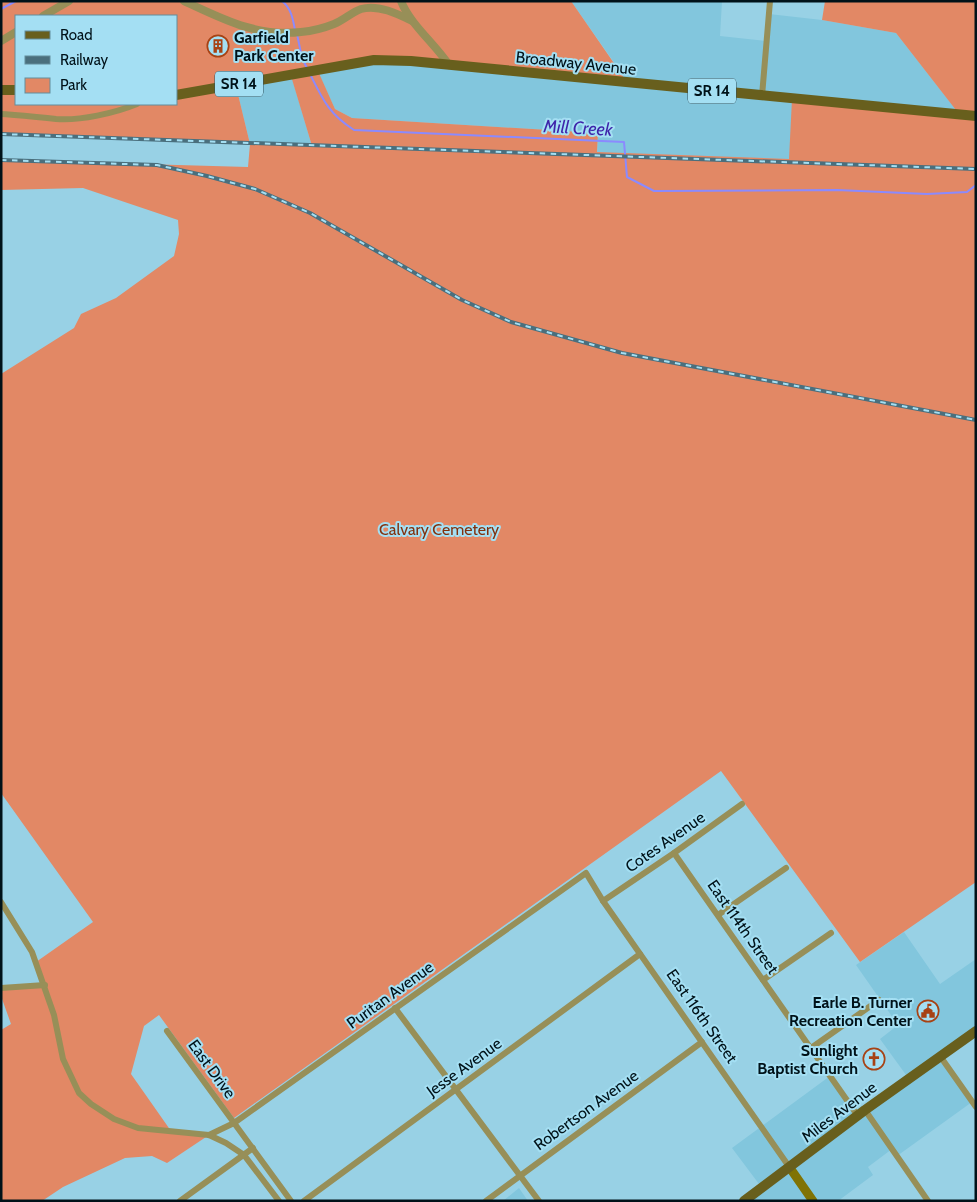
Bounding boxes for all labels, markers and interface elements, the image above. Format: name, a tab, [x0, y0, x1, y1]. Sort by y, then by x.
legend	[15, 15, 178, 105]
text: Road	[60, 26, 93, 44]
place label: Garfield Park Center	[234, 28, 314, 65]
building icon: Garfield Park Center	[206, 34, 230, 58]
street label: Broadway Avenue	[515, 47, 637, 79]
text: Railway	[60, 51, 109, 69]
road number: SR 14	[215, 72, 263, 96]
text: Park	[60, 76, 87, 94]
road number: SR 14	[688, 78, 736, 104]
water label: Mill Creek	[542, 115, 614, 141]
park label: Calvary Cemetery	[379, 520, 499, 539]
street label: Cotes Avenue	[622, 808, 708, 876]
street label: East 114th Street	[703, 876, 783, 978]
street label: Puritan Avenue	[343, 957, 437, 1033]
street label: East 116th Street	[663, 965, 742, 1067]
place label: Earle B. Turner Recreation Center	[789, 993, 913, 1030]
public building icon: Earle B. Turner Recreation Center	[916, 999, 940, 1023]
street label: Jesse Avenue	[422, 1034, 505, 1101]
street label: East Drive	[184, 1036, 240, 1102]
place label: Sunlight Baptist Church	[757, 1041, 858, 1078]
church icon: Sunlight Baptist Church	[862, 1047, 886, 1071]
street label: Robertson Avenue	[530, 1066, 642, 1154]
street label: Miles Avenue	[798, 1078, 880, 1146]

